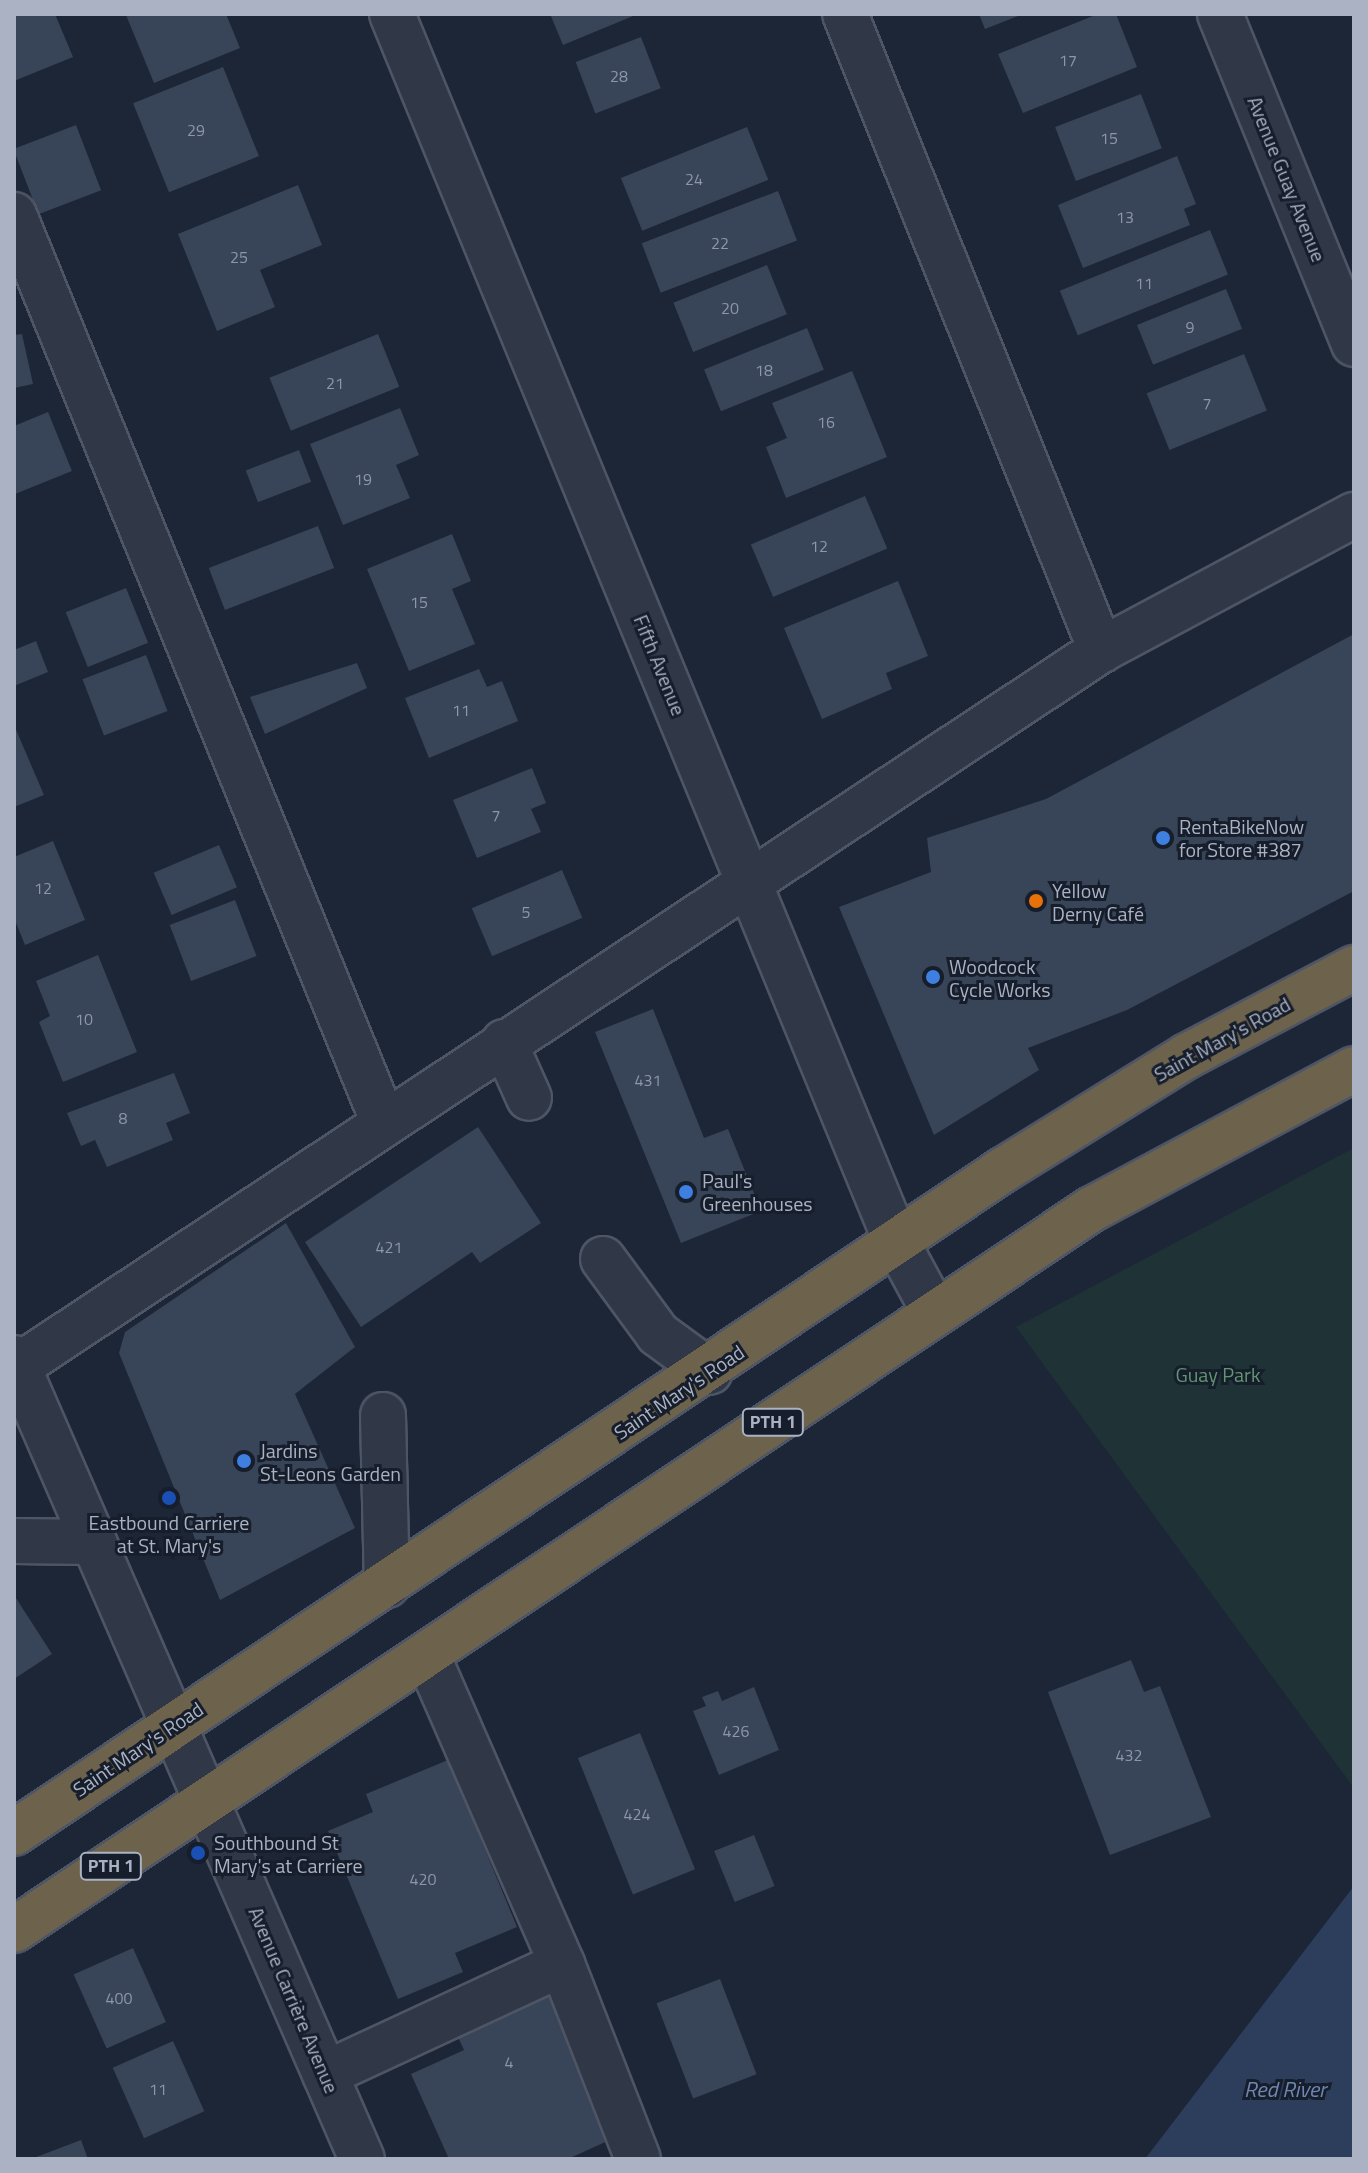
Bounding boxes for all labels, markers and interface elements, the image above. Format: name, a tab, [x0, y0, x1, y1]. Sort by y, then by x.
house number: 17	[1059, 50, 1077, 70]
house number: 28	[610, 66, 628, 86]
street label: Avenue Guay Avenue	[1243, 93, 1331, 265]
house number: 29	[187, 120, 205, 140]
house number: 15	[1100, 128, 1118, 148]
house number: 24	[685, 169, 703, 189]
house number: 13	[1116, 207, 1134, 227]
house number: 22	[711, 233, 729, 253]
house number: 25	[230, 247, 248, 267]
house number: 11	[1135, 273, 1153, 293]
house number: 20	[721, 298, 739, 318]
house number: 9	[1186, 317, 1194, 337]
house number: 18	[755, 360, 773, 380]
house number: 21	[326, 373, 344, 393]
house number: 7	[1203, 393, 1211, 413]
house number: 16	[817, 412, 835, 432]
house number: 19	[354, 469, 372, 489]
house number: 12	[810, 536, 828, 556]
house number: 15	[410, 592, 428, 612]
street label: Fifth Avenue	[629, 611, 691, 719]
house number: 11	[452, 700, 470, 720]
house number: 7	[492, 805, 500, 825]
place label: RentaBikeNow for Store #387	[1179, 814, 1304, 861]
marker: RentaBikeNow for Store #387	[1154, 829, 1172, 847]
house number: 12	[34, 878, 52, 898]
place label: Yellow Derny Café	[1052, 878, 1144, 925]
marker: Yellow Derny Café	[1027, 892, 1045, 910]
house number: 5	[522, 902, 530, 922]
place label: Woodcock Cycle Works	[949, 954, 1051, 1001]
marker: Woodcock Cycle Works	[924, 968, 942, 986]
street label: Saint Mary's Road	[1150, 992, 1294, 1086]
house number: 10	[75, 1009, 93, 1029]
house number: 431	[635, 1070, 661, 1090]
house number: 8	[119, 1108, 127, 1128]
place label: Paul's Greenhouses	[702, 1168, 813, 1215]
marker: Paul's Greenhouses	[677, 1183, 695, 1201]
house number: 421	[376, 1237, 402, 1257]
street label: Saint Mary's Road	[609, 1340, 749, 1444]
park label: Guay Park	[1175, 1362, 1261, 1386]
road number: PTH 1	[741, 1408, 805, 1436]
place label: Jardins St-Leons Garden	[260, 1438, 401, 1485]
marker: Jardins St-Leons Garden	[235, 1452, 253, 1470]
marker: Eastbound Carriere at St. Mary's	[160, 1489, 178, 1507]
place label: Eastbound Carriere at St. Mary's	[89, 1510, 249, 1557]
street label: Saint Mary's Road	[68, 1697, 208, 1801]
house number: 426	[723, 1721, 749, 1741]
house number: 432	[1116, 1745, 1142, 1765]
house number: 424	[624, 1804, 650, 1824]
place label: Southbound St Mary's at Carriere	[214, 1830, 363, 1877]
marker: Southbound St Mary's at Carriere	[189, 1844, 207, 1862]
road number: PTH 1	[79, 1852, 143, 1880]
house number: 420	[410, 1869, 436, 1889]
street label: Avenue Carrière Avenue	[244, 1903, 344, 2097]
house number: 400	[106, 1988, 132, 2008]
house number: 4	[505, 2052, 513, 2072]
water label: Red River	[1244, 2077, 1326, 2103]
house number: 11	[149, 2079, 167, 2099]

